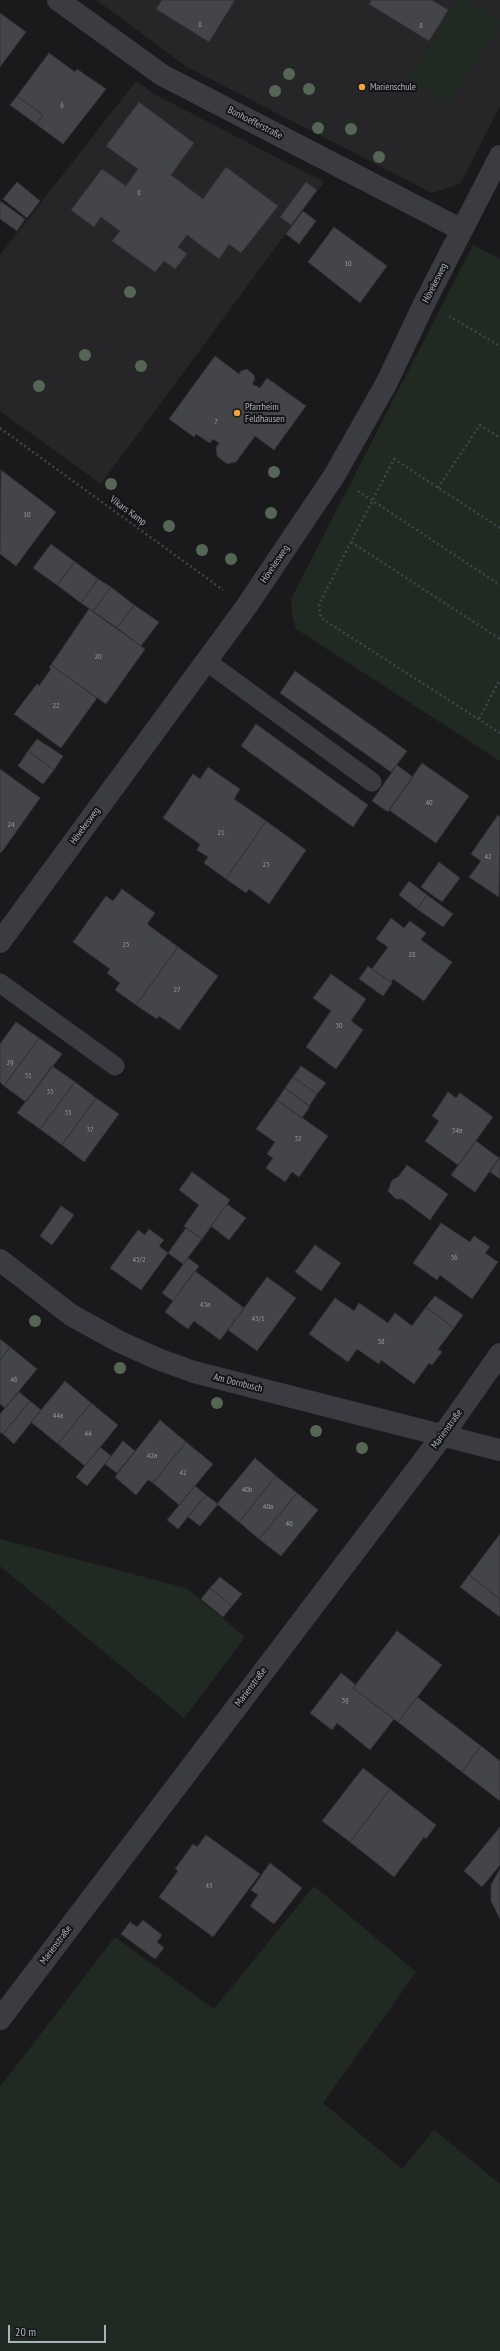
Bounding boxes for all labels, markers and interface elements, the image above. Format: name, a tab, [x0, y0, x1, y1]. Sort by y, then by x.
house number: 8	[198, 20, 202, 30]
house number: 8	[419, 21, 423, 31]
place label: Marienschule	[370, 81, 416, 93]
marker: Marienschule	[357, 82, 367, 92]
house number: 6	[60, 101, 64, 111]
street label: Bonhoefferstraße	[226, 104, 284, 142]
house number: 8	[137, 188, 141, 198]
house number: 10	[344, 259, 352, 269]
street label: Hövekesweg	[420, 261, 450, 305]
place label: Pfarrheim Feldhausen	[245, 401, 285, 424]
marker: Pfarrheim Feldhausen	[232, 408, 242, 418]
house number: 7	[214, 417, 218, 427]
street label: Vikars Kamp	[107, 494, 149, 528]
house number: 10	[23, 510, 31, 520]
street label: Hövekesweg	[258, 543, 292, 585]
house number: 20	[94, 652, 102, 662]
house number: 22	[52, 701, 60, 711]
house number: 40	[425, 798, 433, 808]
street label: Hövekesweg	[67, 805, 103, 847]
house number: 24	[7, 820, 15, 830]
house number: 21	[217, 828, 225, 838]
house number: 42	[484, 852, 492, 862]
house number: 23	[262, 860, 270, 870]
house number: 25	[122, 940, 130, 950]
house number: 28	[408, 950, 416, 960]
house number: 27	[173, 985, 181, 995]
house number: 30	[335, 1021, 343, 1031]
house number: 29	[6, 1058, 14, 1068]
house number: 31	[24, 1071, 32, 1081]
house number: 33	[46, 1087, 54, 1097]
house number: 35	[64, 1108, 72, 1118]
house number: 37	[86, 1125, 94, 1135]
house number: 34a	[452, 1126, 462, 1136]
house number: 32	[294, 1134, 302, 1144]
house number: 36	[450, 1253, 458, 1263]
house number: 43/2	[132, 1255, 146, 1265]
house number: 43a	[200, 1300, 210, 1310]
house number: 43/1	[251, 1314, 265, 1324]
house number: 38	[377, 1337, 385, 1347]
street label: Am Dornbusch	[212, 1371, 264, 1395]
house number: 46	[10, 1375, 18, 1385]
street label: Marienstraße	[429, 1407, 465, 1451]
house number: 44a	[53, 1411, 63, 1421]
house number: 44	[84, 1429, 92, 1439]
house number: 42a	[147, 1451, 157, 1461]
house number: 42	[179, 1468, 187, 1478]
house number: 40b	[242, 1485, 252, 1495]
house number: 40a	[263, 1502, 273, 1512]
house number: 40	[285, 1519, 293, 1529]
street label: Marienstraße	[232, 1665, 270, 1709]
house number: 39	[341, 1696, 349, 1706]
house number: 43	[205, 1881, 213, 1891]
street label: Marienstraße	[37, 1923, 75, 1967]
scale bar	[10, 2317, 108, 2343]
text: 20 m	[15, 2324, 36, 2339]

